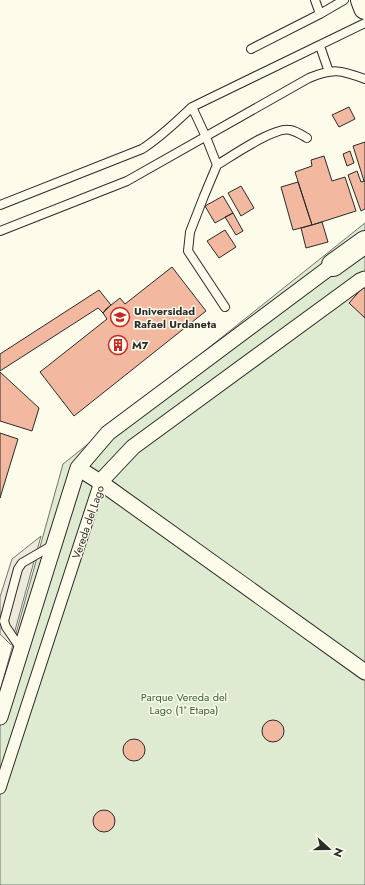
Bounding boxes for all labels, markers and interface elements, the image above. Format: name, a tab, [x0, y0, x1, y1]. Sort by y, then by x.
place label: Universidad Rafael Urdaneta	[134, 303, 216, 332]
school or university icon: Universidad Rafael Urdaneta	[109, 306, 131, 328]
building icon: M7	[107, 334, 129, 356]
place label: M7	[132, 337, 149, 353]
street label: Vereda del Lago	[68, 483, 108, 561]
park label: Parque Vereda del Lago (1ª Etapa)	[141, 689, 227, 718]
north arrow	[309, 829, 349, 869]
text: N	[329, 846, 347, 860]

